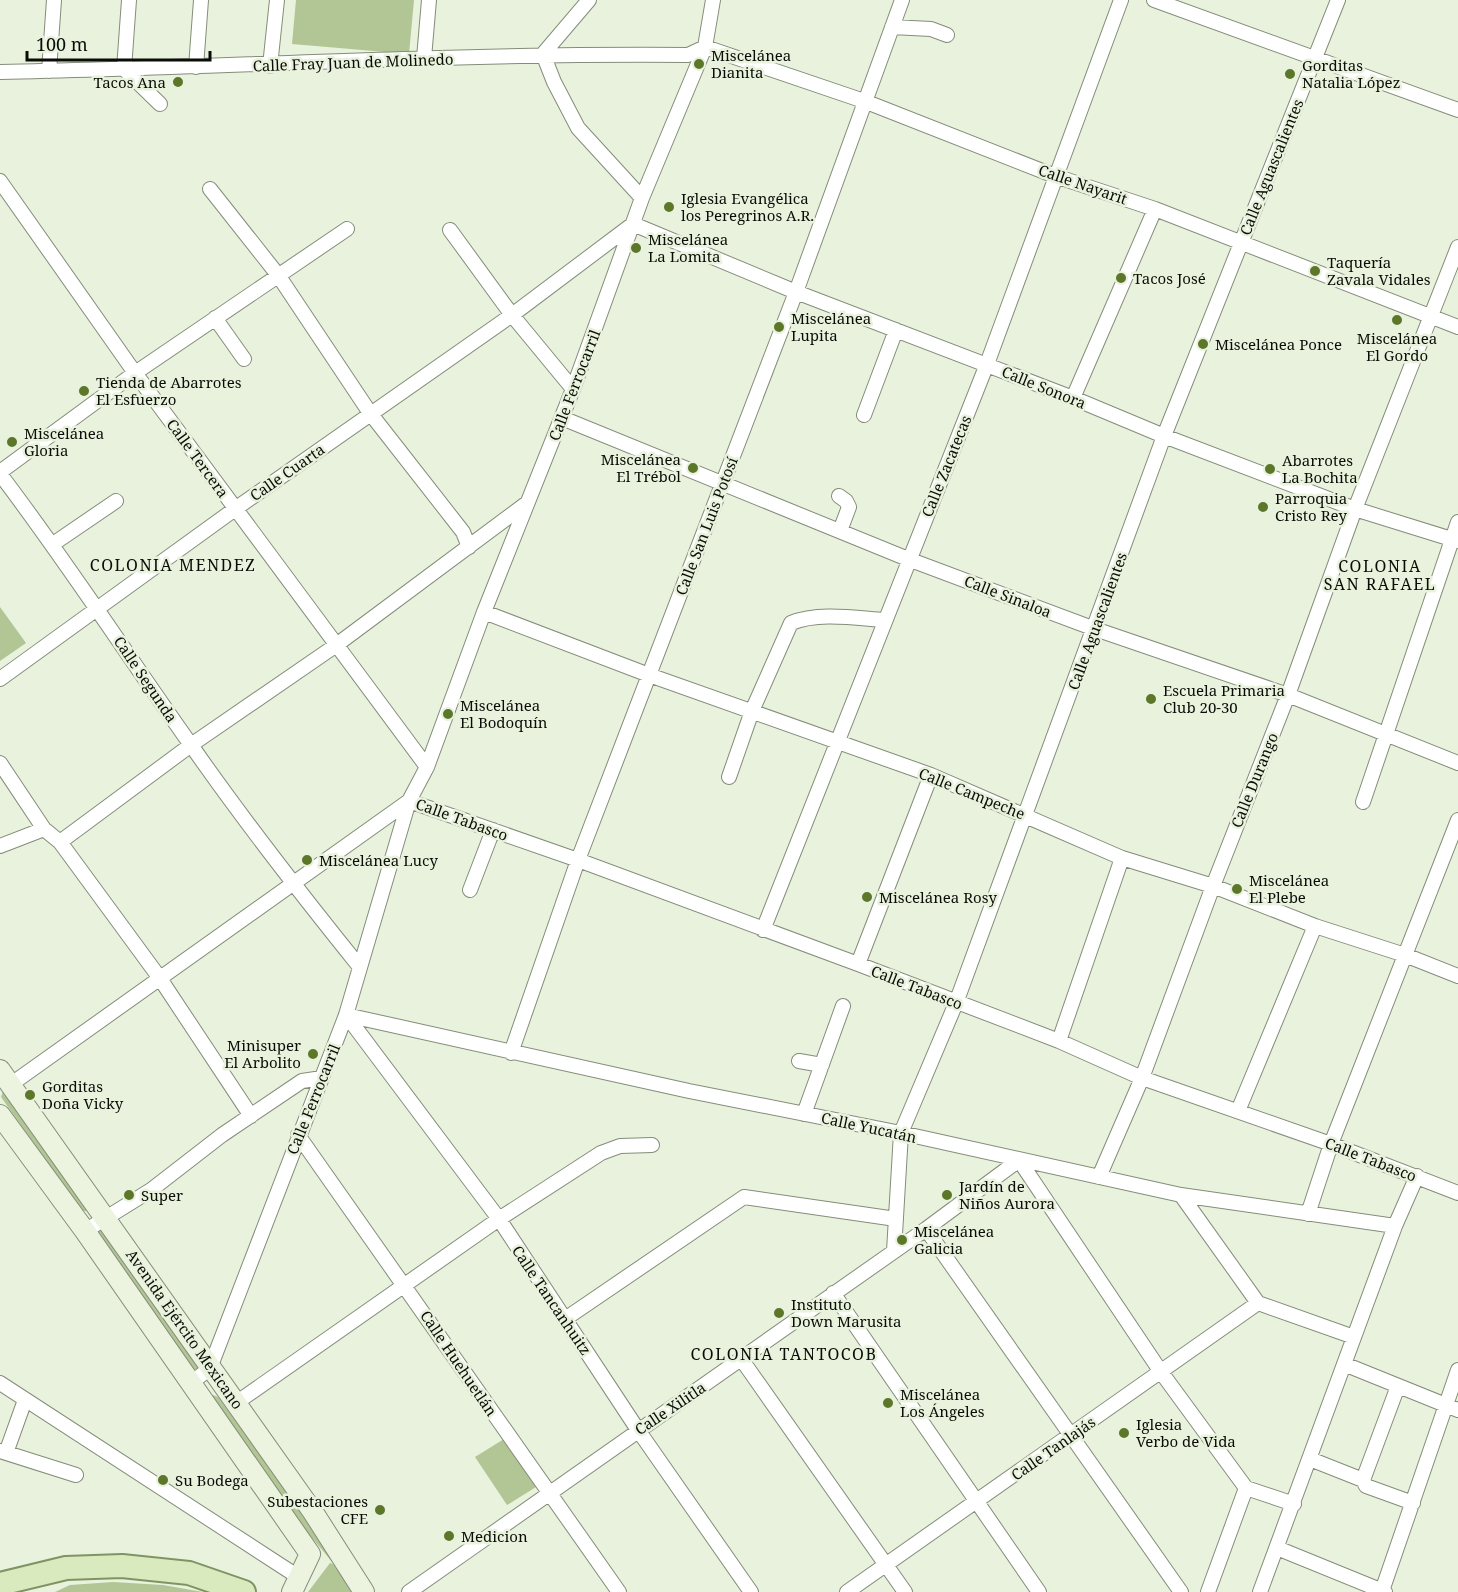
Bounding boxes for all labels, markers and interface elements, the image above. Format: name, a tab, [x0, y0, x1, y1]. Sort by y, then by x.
scale bar	[27, 24, 210, 62]
text: 100 m	[36, 32, 88, 56]
place label: Miscelánea Dianita	[711, 45, 791, 82]
street label: Calle Fray Juan de Molinedo	[252, 49, 454, 75]
place label: Gorditas Natalia López	[1302, 55, 1400, 92]
marker: Miscelánea Dianita	[692, 57, 706, 71]
marker: Gorditas Natalia López	[1283, 67, 1297, 81]
place label: Tacos Ana	[93, 72, 166, 92]
marker: Tacos Ana	[171, 75, 185, 89]
street label: Calle Aguascalientes	[1235, 96, 1308, 238]
street label: Calle Nayarit	[1036, 159, 1130, 209]
place label: Iglesia Evangélica los Peregrinos A.R.	[681, 188, 814, 225]
marker: Iglesia Evangélica los Peregrinos A.R.	[662, 200, 676, 214]
place label: Miscelánea La Lomita	[648, 229, 728, 266]
marker: Miscelánea La Lomita	[629, 241, 643, 255]
place label: Taquería Zavala Vidales	[1327, 252, 1431, 289]
marker: Taquería Zavala Vidales	[1308, 264, 1322, 278]
place label: Tacos José	[1133, 268, 1206, 288]
marker: Tacos José	[1114, 271, 1128, 285]
place label: Miscelánea Lupita	[791, 308, 871, 345]
marker: Miscelánea El Gordo	[1390, 313, 1404, 327]
marker: Miscelánea Lupita	[772, 320, 786, 334]
street label: Calle Ferrocarril	[544, 326, 604, 443]
place label: Miscelánea El Gordo	[1357, 328, 1437, 365]
place label: Miscelánea Ponce	[1215, 334, 1342, 354]
marker: Miscelánea Ponce	[1196, 337, 1210, 351]
street label: Calle Sonora	[999, 361, 1089, 413]
place label: Tienda de Abarrotes El Esfuerzo	[96, 372, 242, 409]
marker: Tienda de Abarrotes El Esfuerzo	[77, 384, 91, 398]
street label: Calle Zacatecas	[917, 412, 976, 520]
street label: Calle Tercera	[163, 414, 233, 502]
place label: Miscelánea Gloria	[24, 423, 104, 460]
marker: Miscelánea Gloria	[5, 435, 19, 449]
street label: Calle Cuarta	[246, 439, 328, 505]
place label: Miscelánea El Trébol	[601, 449, 681, 486]
place label: Abarrotes La Bochita	[1282, 450, 1358, 487]
street label: Calle San Luis Potosí	[670, 454, 742, 598]
marker: Miscelánea El Trébol	[686, 461, 700, 475]
marker: Abarrotes La Bochita	[1263, 462, 1277, 476]
place label: Parroquia Cristo Rey	[1275, 488, 1348, 525]
marker: Parroquia Cristo Rey	[1256, 500, 1270, 514]
street label: Calle Aguascalientes	[1063, 549, 1131, 693]
district label: COLONIA MENDEZ	[90, 554, 256, 576]
district label: COLONIA SAN RAFAEL	[1324, 555, 1436, 595]
street label: Calle Sinaloa	[962, 570, 1054, 622]
street label: Calle Segunda	[110, 632, 182, 726]
place label: Escuela Primaria Club 20-30	[1163, 680, 1285, 717]
marker: Escuela Primaria Club 20-30	[1144, 692, 1158, 706]
place label: Miscelánea El Bodoquín	[460, 695, 548, 732]
marker: Miscelánea El Bodoquín	[441, 707, 455, 721]
street label: Calle Durango	[1226, 729, 1282, 831]
street label: Calle Campeche	[916, 763, 1028, 823]
street label: Calle Tabasco	[413, 793, 511, 845]
place label: Miscelánea Lucy	[319, 850, 438, 870]
marker: Miscelánea Lucy	[300, 853, 314, 867]
place label: Miscelánea El Plebe	[1249, 870, 1329, 907]
marker: Miscelánea El Plebe	[1230, 882, 1244, 896]
place label: Miscelánea Rosy	[879, 887, 997, 907]
marker: Miscelánea Rosy	[860, 890, 874, 904]
street label: Calle Tabasco	[868, 960, 966, 1014]
place label: Minisuper El Arbolito	[224, 1035, 301, 1072]
street label: Calle Ferrocarril	[282, 1041, 344, 1157]
marker: Minisuper El Arbolito	[306, 1047, 320, 1061]
place label: Gorditas Doña Vicky	[42, 1076, 124, 1113]
marker: Gorditas Doña Vicky	[23, 1088, 37, 1102]
street label: Calle Yucatán	[819, 1107, 919, 1147]
street label: Calle Tabasco	[1322, 1132, 1420, 1186]
place label: Jardín de Niños Aurora	[958, 1176, 1055, 1213]
place label: Super	[141, 1185, 183, 1205]
marker: Super	[122, 1188, 136, 1202]
marker: Jardín de Niños Aurora	[940, 1188, 954, 1202]
place label: Miscelánea Galicia	[914, 1221, 994, 1258]
marker: Miscelánea Galicia	[895, 1233, 909, 1247]
street label: Calle Tancanhuitz	[508, 1241, 596, 1359]
street label: Avenida Ejército Mexicano	[122, 1245, 248, 1413]
place label: Instituto Down Marusita	[791, 1294, 901, 1331]
street label: Calle Huehuetlán	[416, 1306, 502, 1420]
marker: Instituto Down Marusita	[772, 1306, 786, 1320]
district label: COLONIA TANTOCOB	[691, 1343, 877, 1365]
street label: Calle Xilitla	[631, 1377, 709, 1439]
place label: Miscelánea Los Ángeles	[900, 1384, 985, 1421]
marker: Miscelánea Los Ángeles	[881, 1396, 895, 1410]
street label: Calle Tanlajás	[1007, 1411, 1099, 1484]
place label: Iglesia Verbo de Vida	[1136, 1414, 1236, 1451]
marker: Iglesia Verbo de Vida	[1117, 1426, 1131, 1440]
place label: Su Bodega	[175, 1470, 249, 1490]
marker: Su Bodega	[156, 1473, 170, 1487]
place label: Subestaciones CFE	[267, 1491, 368, 1528]
marker: Subestaciones CFE	[373, 1503, 387, 1517]
place label: Medicion	[461, 1526, 528, 1546]
marker: Medicion	[442, 1529, 456, 1543]

